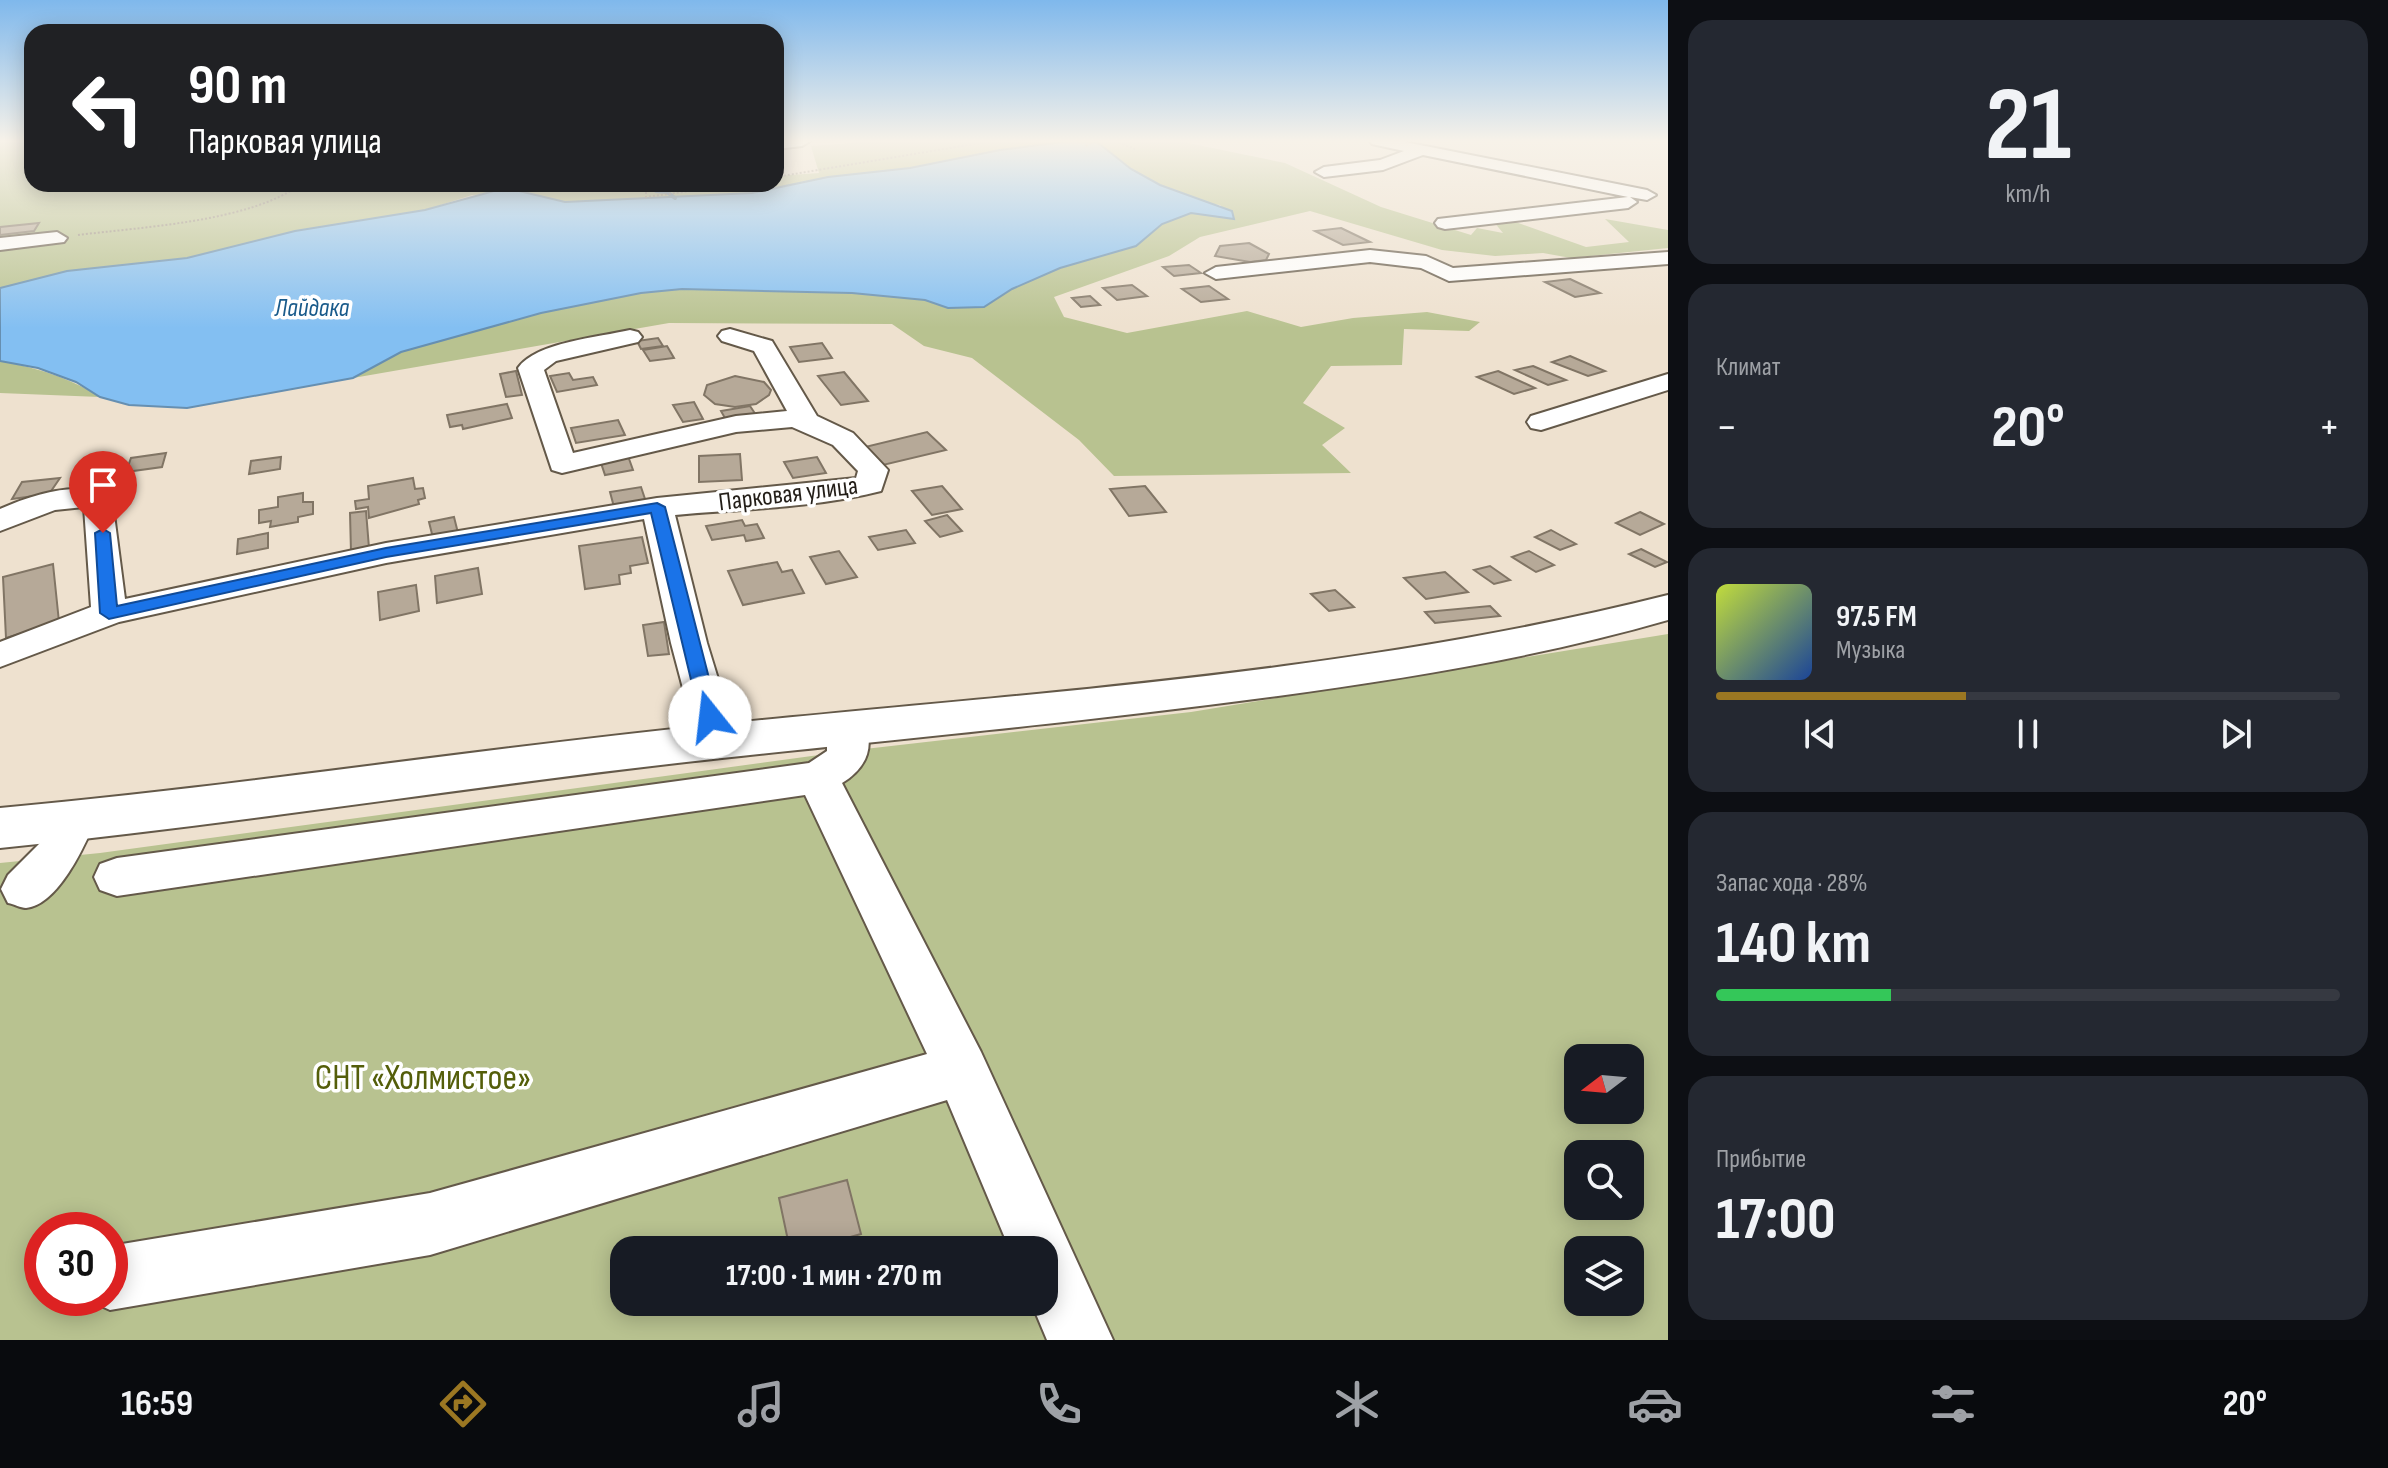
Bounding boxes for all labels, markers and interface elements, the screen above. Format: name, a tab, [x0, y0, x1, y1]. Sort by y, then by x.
text: 90 m	[188, 53, 287, 120]
icon: left	[56, 56, 160, 160]
text: 21	[1985, 64, 2071, 189]
text: Парковая улица	[188, 121, 382, 164]
text: km/h	[2006, 179, 2050, 210]
water label: Лайдака	[274, 293, 350, 324]
text: Климат	[1716, 352, 1780, 383]
text: 20°	[1991, 392, 2065, 464]
text: −	[1716, 401, 1738, 454]
text: +	[2318, 401, 2340, 454]
pin	[69, 451, 137, 533]
icon: arrive	[81, 463, 125, 507]
street label: Парковая улица	[717, 471, 860, 518]
text: 97.5 FM	[1836, 599, 1917, 635]
text: Музыка	[1836, 635, 1905, 666]
position arrow	[668, 675, 752, 759]
icon: previous	[1798, 712, 1842, 756]
icon: pause	[2006, 712, 2050, 756]
icon: next	[2214, 712, 2258, 756]
text: Запас хода · 28%	[1716, 868, 1867, 899]
text: 140 km	[1716, 908, 1871, 980]
north arrow	[1564, 1044, 1644, 1124]
map controls	[1564, 1044, 1644, 1316]
park label: СНТ «Холмистое»	[315, 1057, 531, 1100]
button: search	[1564, 1140, 1644, 1220]
text: Прибытие	[1716, 1144, 1806, 1175]
text: 17:00	[1716, 1184, 1836, 1256]
speed limit sign: 30	[24, 1212, 128, 1316]
button: layers	[1564, 1236, 1644, 1316]
text: 17:00 · 1 мин · 270 m	[726, 1258, 942, 1294]
icon: directions	[435, 1376, 491, 1432]
icon: music	[733, 1376, 789, 1432]
icon: phone	[1031, 1376, 1087, 1432]
icon: climate	[1329, 1376, 1385, 1432]
icon: car	[1627, 1376, 1683, 1432]
icon: filters	[1925, 1376, 1981, 1432]
text: 16:59	[121, 1383, 193, 1426]
text: 20°	[2223, 1383, 2267, 1426]

